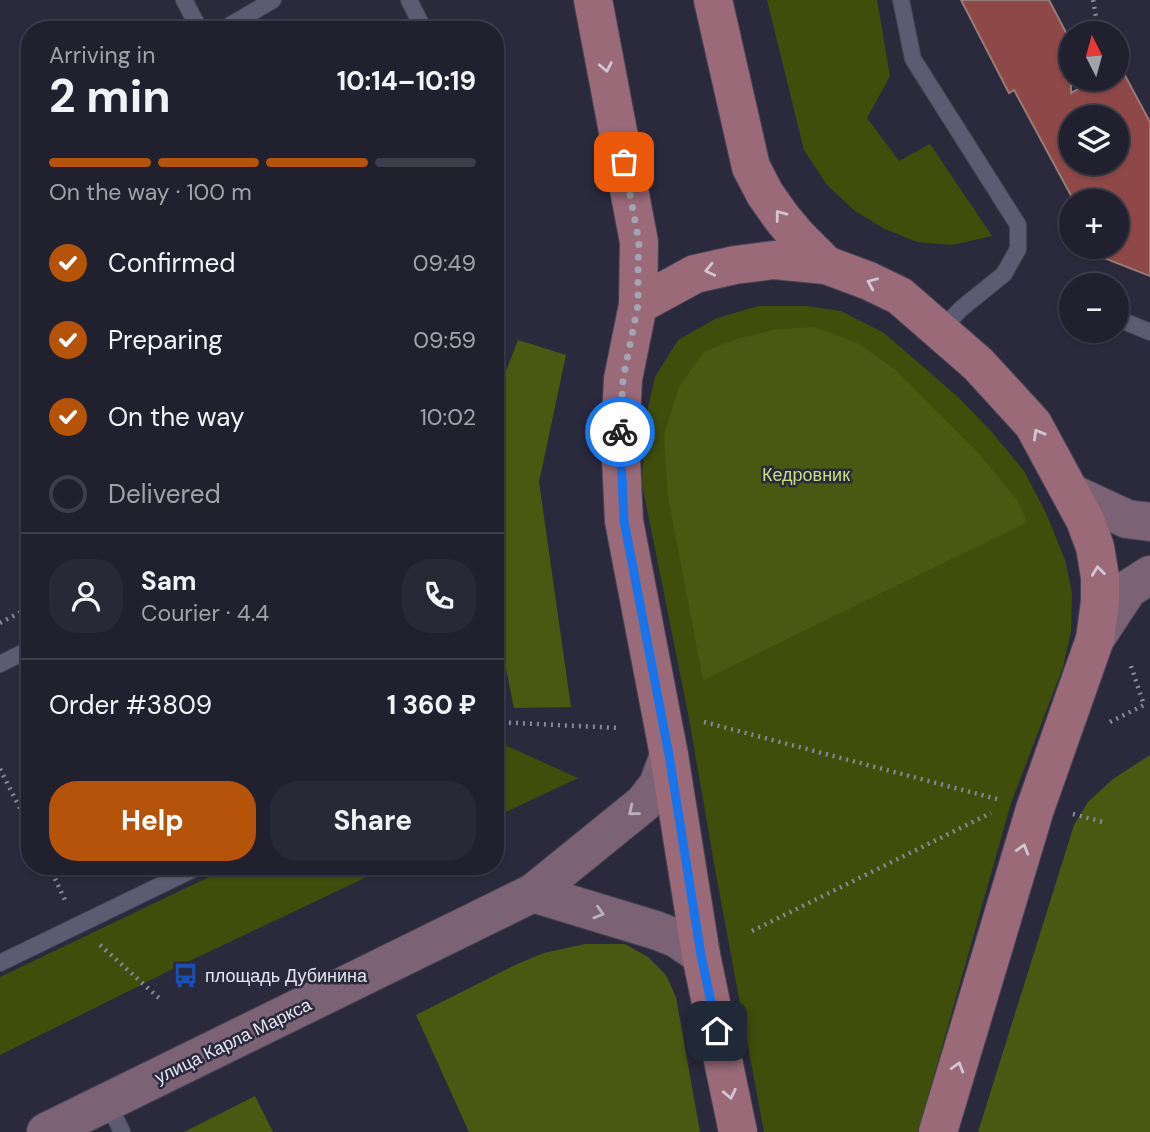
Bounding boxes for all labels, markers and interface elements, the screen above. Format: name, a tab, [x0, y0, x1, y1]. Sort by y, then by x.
north arrow	[1059, 21, 1129, 91]
map controls	[1059, 21, 1129, 343]
text: Arriving in	[49, 40, 155, 70]
one-way arrow	[597, 61, 612, 73]
text: 10:14–10:19	[337, 64, 476, 98]
text: 2 min	[49, 66, 171, 126]
button: layers	[1059, 105, 1129, 175]
pin	[594, 132, 654, 192]
icon: bag	[605, 143, 643, 181]
text: On the way · 100 m	[49, 177, 252, 207]
button: +	[1059, 189, 1129, 259]
one-way arrow	[776, 210, 788, 223]
icon: check	[49, 244, 87, 282]
text: Confirmed	[108, 246, 235, 280]
text: 09:49	[413, 248, 476, 278]
one-way arrow	[704, 262, 716, 277]
button: −	[1059, 273, 1129, 343]
one-way arrow	[866, 277, 878, 291]
icon: check	[49, 321, 87, 359]
text: Preparing	[108, 323, 223, 357]
text: 09:59	[413, 325, 476, 355]
courier	[585, 397, 655, 467]
icon: check	[49, 398, 87, 436]
text: On the way	[108, 400, 244, 434]
text: 10:02	[420, 402, 476, 432]
icon: bike	[601, 413, 639, 451]
one-way arrow	[1033, 428, 1046, 441]
park label: Кедровник	[762, 463, 850, 487]
text: Delivered	[108, 477, 221, 511]
button: person	[49, 559, 123, 633]
button: phone	[402, 559, 476, 633]
text: Sam	[141, 564, 196, 598]
one-way arrow	[1091, 566, 1106, 577]
text: Courier · 4.4	[141, 598, 269, 628]
text: Order #3809	[49, 688, 212, 722]
text: 1 360 ₽	[387, 688, 476, 722]
button: Help	[49, 781, 256, 861]
button: Share	[270, 781, 476, 861]
one-way arrow	[629, 803, 641, 816]
one-way arrow	[1015, 843, 1030, 855]
one-way arrow	[592, 905, 604, 919]
bus stop icon: площадь Дубинина	[171, 962, 199, 990]
place label: площадь Дубинина	[205, 964, 368, 988]
street label: улица Карла Маркса	[151, 992, 316, 1089]
pin	[687, 1001, 747, 1061]
icon: home	[698, 1012, 736, 1050]
one-way arrow	[949, 1061, 964, 1073]
one-way arrow	[722, 1088, 737, 1100]

